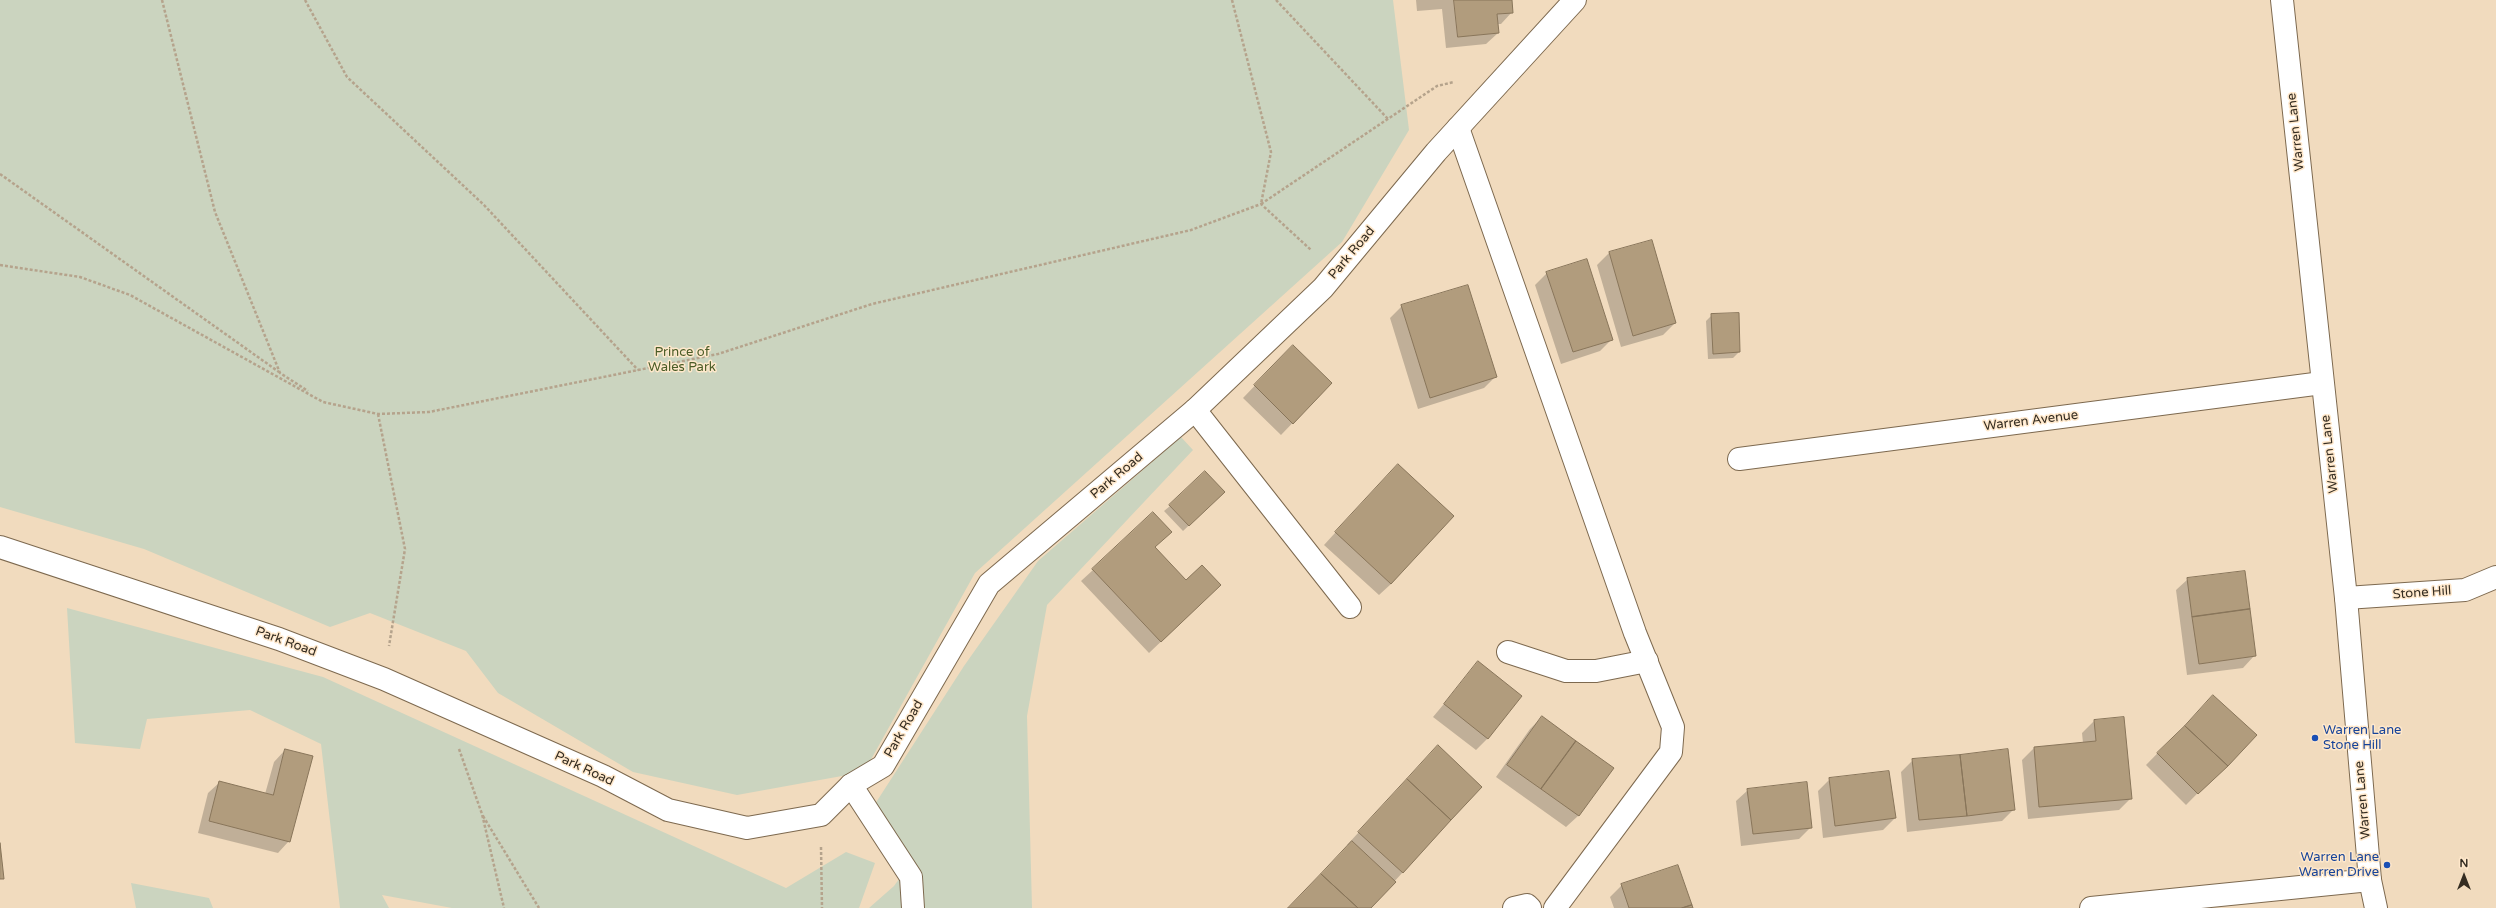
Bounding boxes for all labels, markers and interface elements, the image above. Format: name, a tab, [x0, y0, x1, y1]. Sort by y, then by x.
street label: Warren Lane	[2284, 92, 2308, 172]
street label: Park Road	[1326, 224, 1378, 282]
park label: Prince of Wales Park	[648, 345, 716, 376]
street label: Warren Avenue	[1983, 407, 2079, 435]
street label: Warren Lane	[2318, 414, 2342, 494]
street label: Park Road	[1088, 450, 1146, 502]
street label: Stone Hill	[2392, 583, 2452, 603]
street label: Park Road	[253, 624, 319, 660]
street label: Park Road	[881, 697, 927, 761]
place label: Warren Lane Stone Hill	[2323, 723, 2401, 754]
marker: Warren Lane Stone Hill	[2310, 733, 2320, 743]
street label: Park Road	[552, 748, 616, 790]
street label: Warren Lane	[2352, 760, 2374, 840]
place label: Warren Lane Warren Drive	[2299, 850, 2379, 881]
north arrow	[2444, 856, 2484, 896]
text: N	[2460, 857, 2468, 870]
marker: Warren Lane Warren Drive	[2382, 860, 2392, 870]

